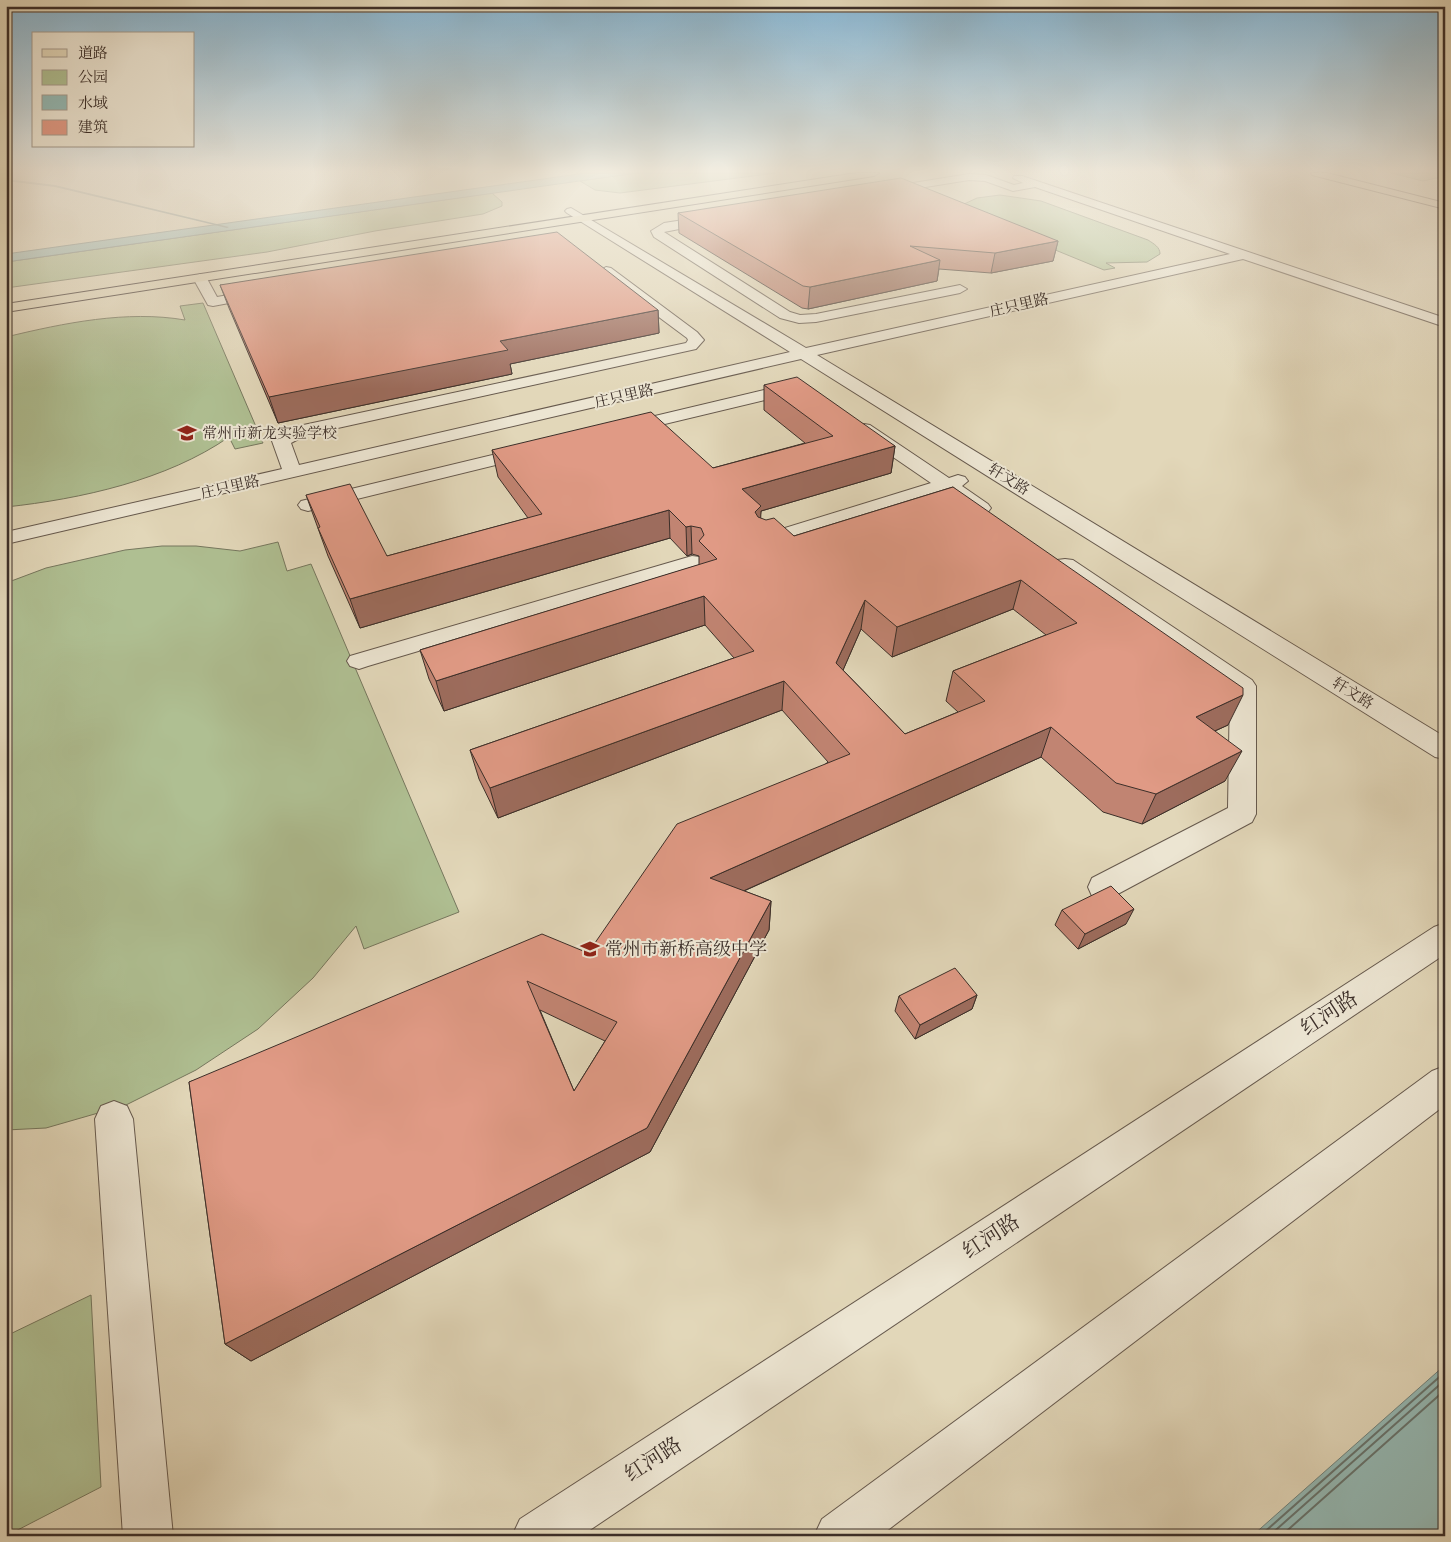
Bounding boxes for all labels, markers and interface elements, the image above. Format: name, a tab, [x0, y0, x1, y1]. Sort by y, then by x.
legend	[32, 32, 195, 148]
text: 道路	[78, 44, 108, 63]
text: 公园	[78, 68, 108, 87]
text: 水域	[78, 94, 108, 113]
text: 建筑	[78, 118, 108, 137]
street label: 庄只里路	[988, 289, 1050, 321]
street label: 庄只里路	[593, 380, 655, 412]
school or university icon: 常州市新龙实验学校	[176, 422, 198, 444]
place label: 常州市新龙实验学校	[202, 424, 337, 443]
street label: 轩文路	[985, 459, 1033, 499]
street label: 庄只里路	[199, 471, 261, 503]
street label: 轩文路	[1329, 673, 1377, 713]
school or university icon: 常州市新桥高级中学	[579, 938, 601, 960]
place label: 常州市新桥高级中学	[605, 938, 767, 961]
street label: 红河路	[1296, 986, 1363, 1042]
street label: 红河路	[958, 1209, 1025, 1265]
street label: 红河路	[620, 1432, 687, 1488]

